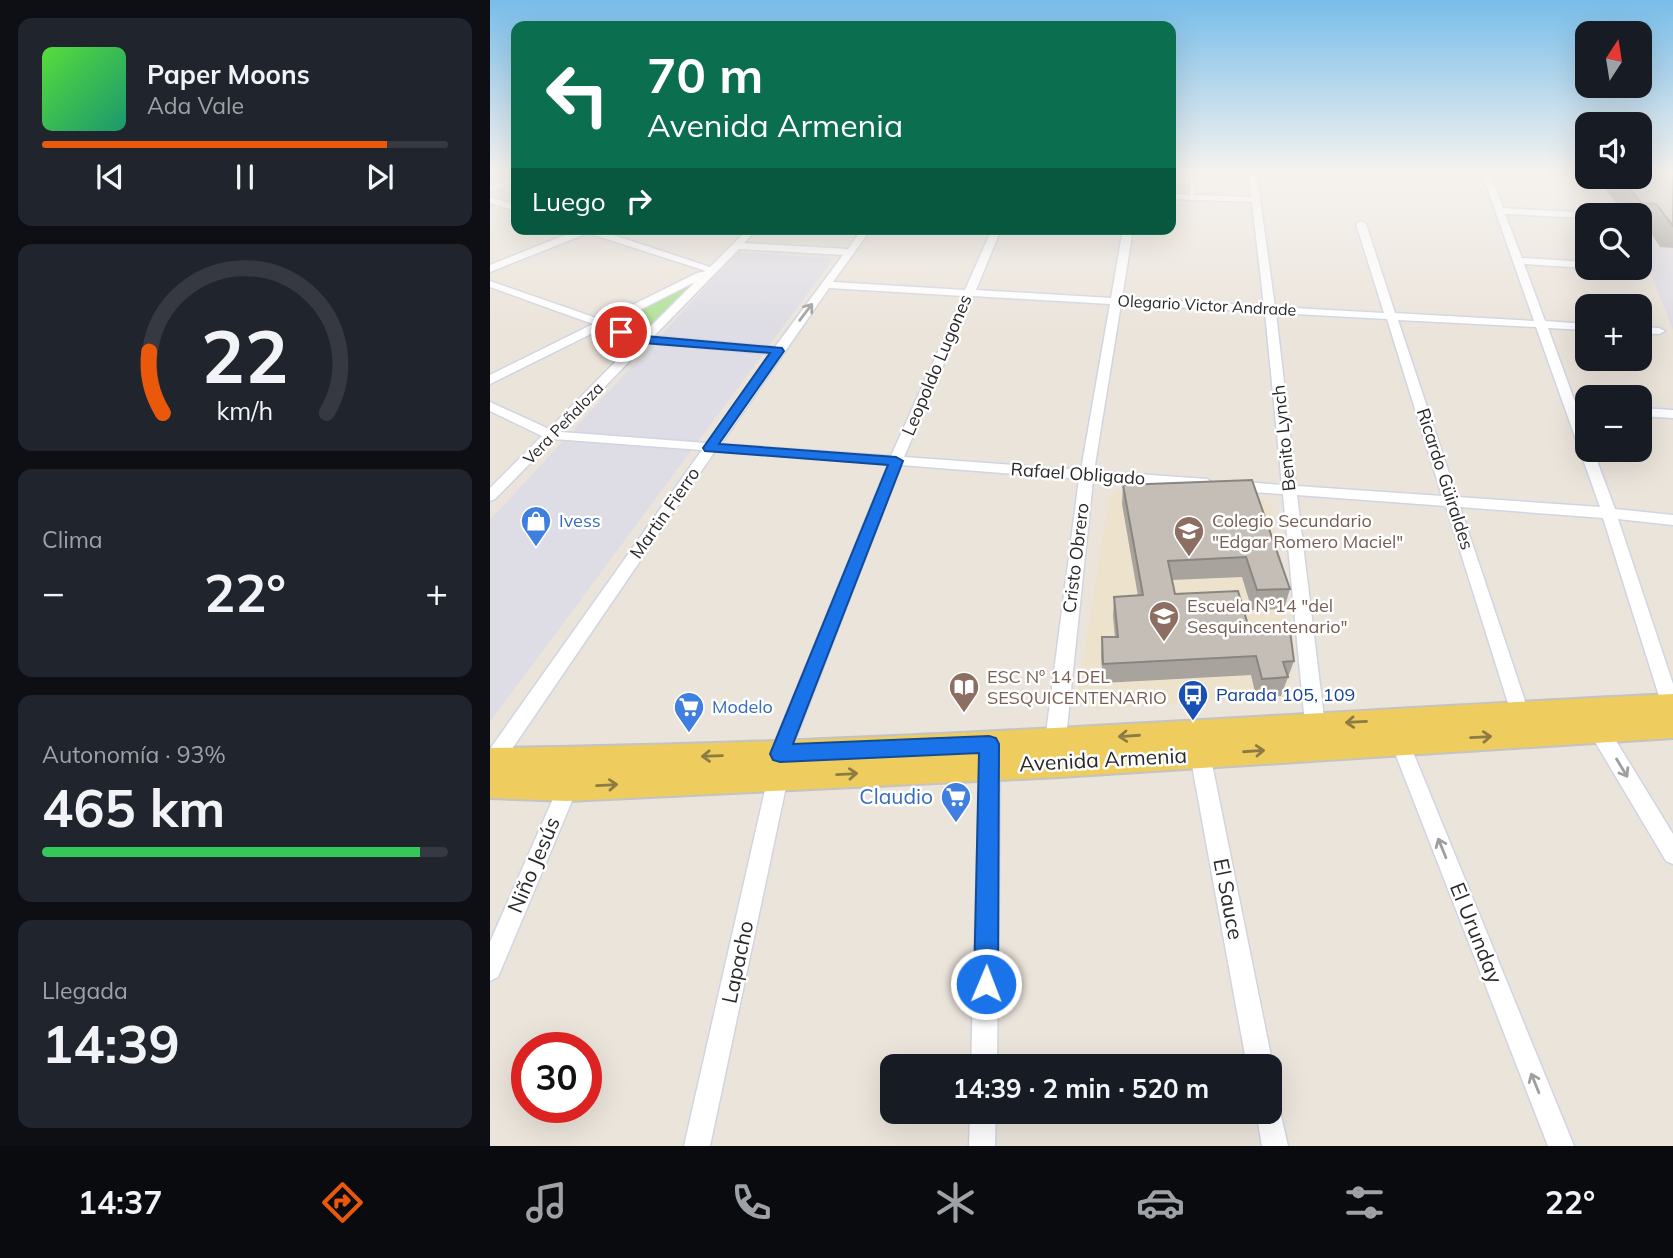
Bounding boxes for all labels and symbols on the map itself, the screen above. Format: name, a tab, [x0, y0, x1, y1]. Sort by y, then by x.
north arrow	[1575, 21, 1652, 98]
street label: Olegario Victor Andrade	[1117, 290, 1297, 320]
street label: Leopoldo Lugones	[896, 291, 977, 439]
pin	[591, 302, 651, 362]
one-way arrow	[799, 304, 814, 322]
street label: Vera Peñaloza	[519, 378, 607, 468]
street label: Benito Lynch	[1266, 384, 1301, 492]
street label: Ricardo Güiraldes	[1412, 405, 1479, 553]
street label: Rafael Obligado	[1010, 457, 1146, 490]
street label: Martin Fierro	[625, 462, 705, 563]
street label: Cristo Obrero	[1057, 502, 1094, 614]
shop icon: Ivess	[519, 504, 553, 548]
place label: Ivess	[559, 509, 601, 532]
place label: Colegio Secundario "Edgar Romero Maciel"	[1212, 509, 1403, 553]
school or university icon: Colegio Secundario "Edgar Romero Maciel"	[1172, 514, 1206, 558]
place label: Escuela Nº14 "del Sesquincentenario"	[1187, 594, 1348, 638]
school or university icon: Escuela Nº14 "del Sesquincentenario"	[1147, 599, 1181, 643]
place label: ESC Nº 14 DEL SESQUICENTENARIO	[987, 665, 1167, 709]
library icon: ESC Nº 14 DEL SESQUICENTENARIO	[947, 670, 981, 714]
bus stop icon: Parada 105, 109	[1176, 678, 1210, 722]
place label: Parada 105, 109	[1216, 683, 1355, 706]
supermarket icon: Modelo	[672, 690, 706, 734]
place label: Modelo	[712, 695, 773, 718]
one-way arrow	[1345, 716, 1368, 729]
one-way arrow	[1118, 730, 1141, 743]
one-way arrow	[1469, 730, 1492, 743]
street label: Avenida Armenia	[1018, 742, 1188, 776]
one-way arrow	[1242, 745, 1265, 758]
one-way arrow	[701, 750, 724, 763]
one-way arrow	[1615, 757, 1629, 777]
one-way arrow	[835, 767, 858, 780]
one-way arrow	[595, 779, 618, 792]
supermarket icon: Claudio	[939, 780, 973, 824]
place label: Claudio	[859, 783, 933, 809]
street label: Niño Jesús	[501, 813, 565, 917]
one-way arrow	[1435, 838, 1448, 860]
street label: El Sauce	[1208, 856, 1250, 942]
street label: El Urunday	[1445, 878, 1509, 987]
street label: Lapacho	[716, 918, 758, 1006]
position arrow	[949, 947, 1023, 1021]
speed limit sign: 30	[511, 1032, 602, 1123]
one-way arrow	[1528, 1072, 1541, 1094]

